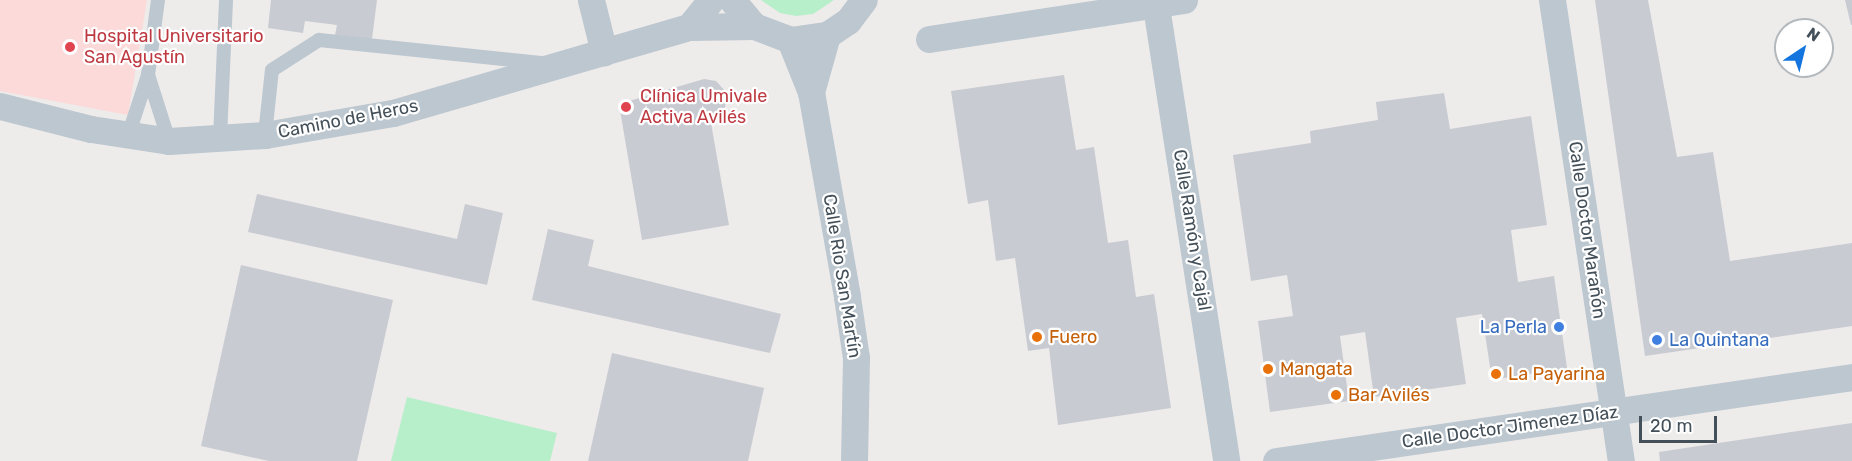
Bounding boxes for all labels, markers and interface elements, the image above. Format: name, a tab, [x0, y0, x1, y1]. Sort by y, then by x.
north arrow	[1774, 18, 1834, 78]
text: N	[1803, 23, 1824, 46]
place label: Hospital Universitario San Agustín	[84, 26, 264, 68]
marker: Hospital Universitario San Agustín	[61, 38, 79, 56]
place label: Clínica Umivale Activa Avilés	[640, 86, 767, 128]
street label: Camino de Heros	[276, 95, 420, 143]
marker: Clínica Umivale Activa Avilés	[617, 98, 635, 116]
street label: Calle Doctor Marañón	[1564, 140, 1610, 320]
street label: Calle Ramón y Cajal	[1169, 147, 1215, 313]
street label: Calle Rio San Martín	[818, 192, 866, 360]
place label: La Perla	[1480, 316, 1547, 338]
marker: La Perla	[1552, 320, 1566, 334]
place label: Fuero	[1049, 326, 1097, 348]
place label: La Quintana	[1669, 329, 1769, 351]
marker: Fuero	[1030, 330, 1044, 344]
marker: La Quintana	[1650, 333, 1664, 347]
place label: Mangata	[1280, 358, 1353, 380]
marker: Mangata	[1261, 362, 1275, 376]
place label: La Payarina	[1508, 363, 1605, 385]
marker: La Payarina	[1489, 367, 1503, 381]
place label: Bar Avilés	[1348, 384, 1431, 406]
marker: Bar Avilés	[1329, 388, 1343, 402]
street label: Calle Doctor Jimenez Díaz	[1400, 401, 1620, 453]
scale bar	[1642, 404, 1720, 442]
text: 20 m	[1650, 415, 1692, 437]

